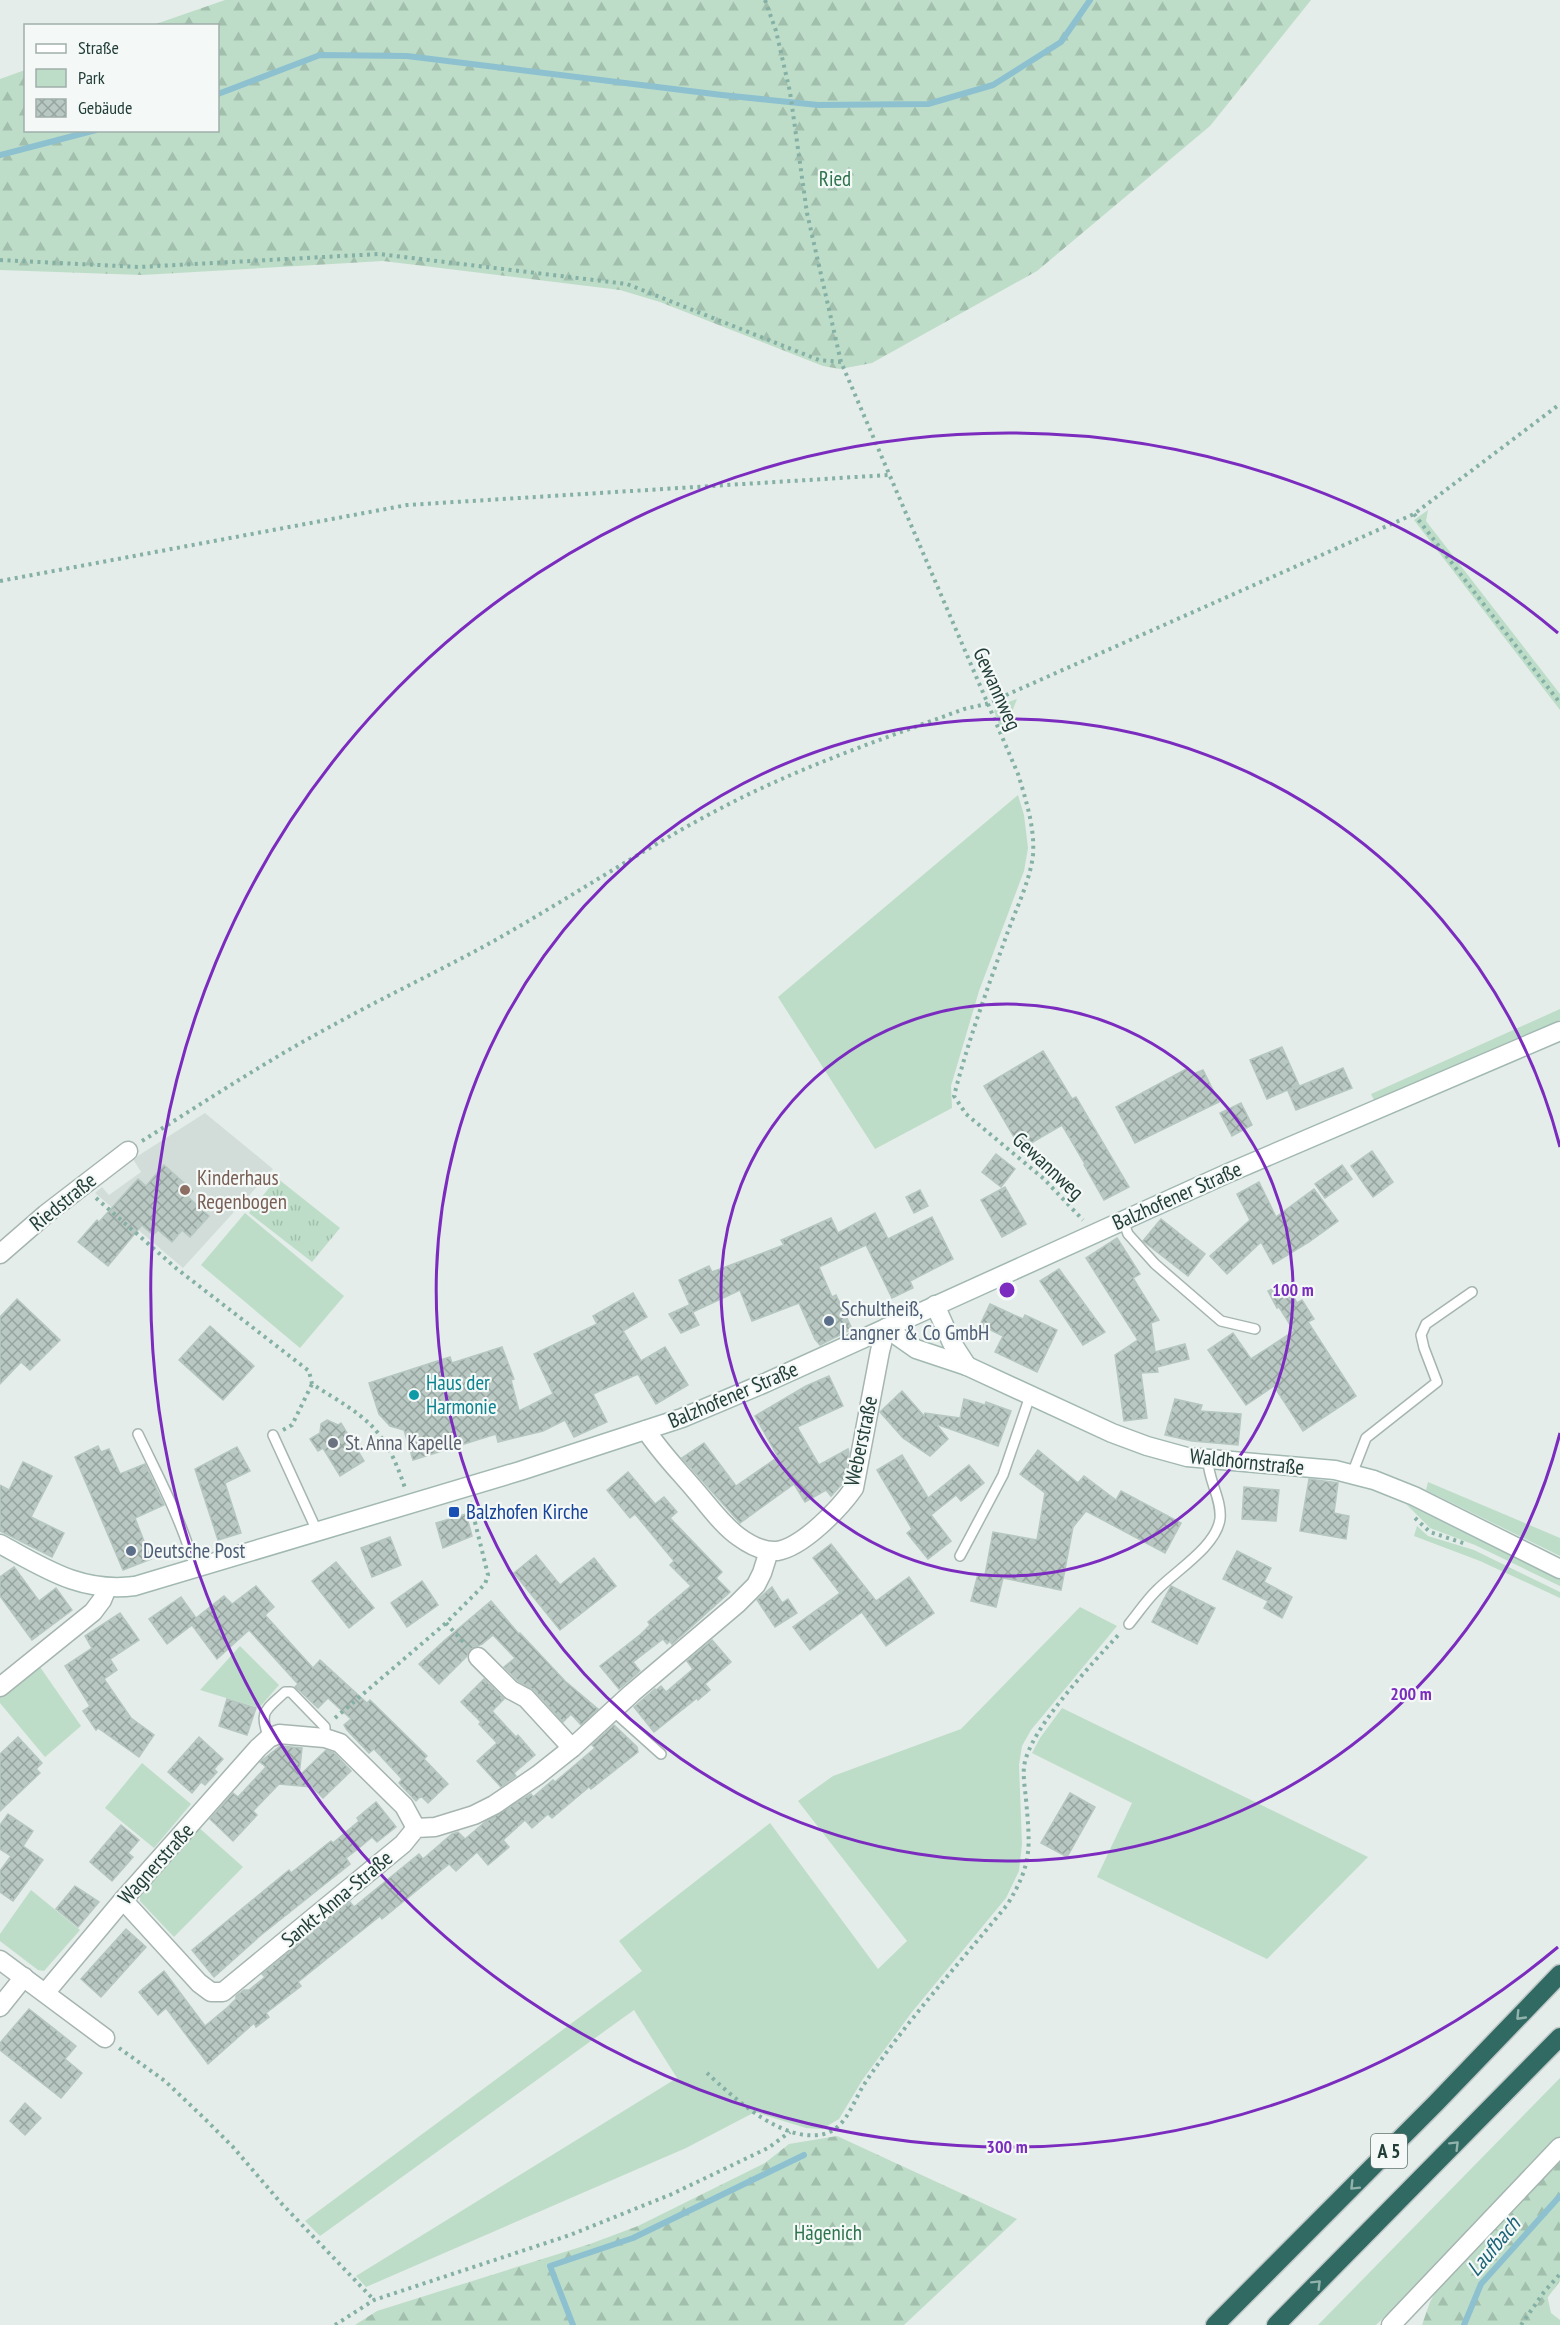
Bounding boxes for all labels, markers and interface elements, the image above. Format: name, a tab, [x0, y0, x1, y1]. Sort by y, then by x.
legend	[24, 24, 219, 132]
text: Straße	[78, 36, 119, 59]
text: Park	[78, 66, 105, 89]
text: Gebäude	[78, 96, 132, 119]
park label: Ried	[819, 165, 851, 192]
street label: Gewannweg	[967, 643, 1028, 734]
street label: Gewannweg	[1007, 1126, 1090, 1205]
street label: Balzhofener Straße	[1108, 1155, 1246, 1236]
place label: Kinderhaus Regenbogen	[197, 1164, 287, 1215]
street label: Riedstraße	[24, 1166, 102, 1237]
marker: Kinderhaus Regenbogen	[178, 1183, 192, 1197]
text: 100 m	[1272, 1278, 1314, 1301]
centre of rings	[997, 1280, 1017, 1300]
place label: Schultheiß, Langner & Co GmbH	[841, 1295, 989, 1346]
marker: Schultheiß, Langner & Co GmbH	[822, 1314, 836, 1328]
street label: Balzhofener Straße	[664, 1355, 802, 1434]
place label: Haus der Harmonie	[426, 1369, 497, 1420]
marker: Haus der Harmonie	[407, 1388, 421, 1402]
street label: Weberstraße	[838, 1393, 883, 1488]
place label: St. Anna Kapelle	[345, 1429, 462, 1456]
marker: St. Anna Kapelle	[326, 1436, 340, 1450]
street label: Waldhornstraße	[1188, 1442, 1306, 1481]
place label: Balzhofen Kirche	[466, 1498, 588, 1525]
marker: Balzhofen Kirche	[447, 1505, 461, 1519]
place label: Deutsche Post	[143, 1537, 246, 1564]
marker: Deutsche Post	[124, 1544, 138, 1558]
text: 200 m	[1390, 1682, 1432, 1705]
street label: Wagnerstraße	[112, 1817, 199, 1910]
street label: Sankt-Anna-Straße	[276, 1844, 398, 1953]
one-way arrow	[1516, 2009, 1527, 2020]
road number: A 5	[1371, 2134, 1407, 2168]
text: 300 m	[986, 2135, 1028, 2158]
one-way arrow	[1447, 2142, 1458, 2153]
one-way arrow	[1350, 2179, 1361, 2189]
water label: Laufbach	[1460, 2210, 1527, 2281]
park label: Hägenich	[794, 2219, 862, 2246]
one-way arrow	[1310, 2280, 1321, 2291]

